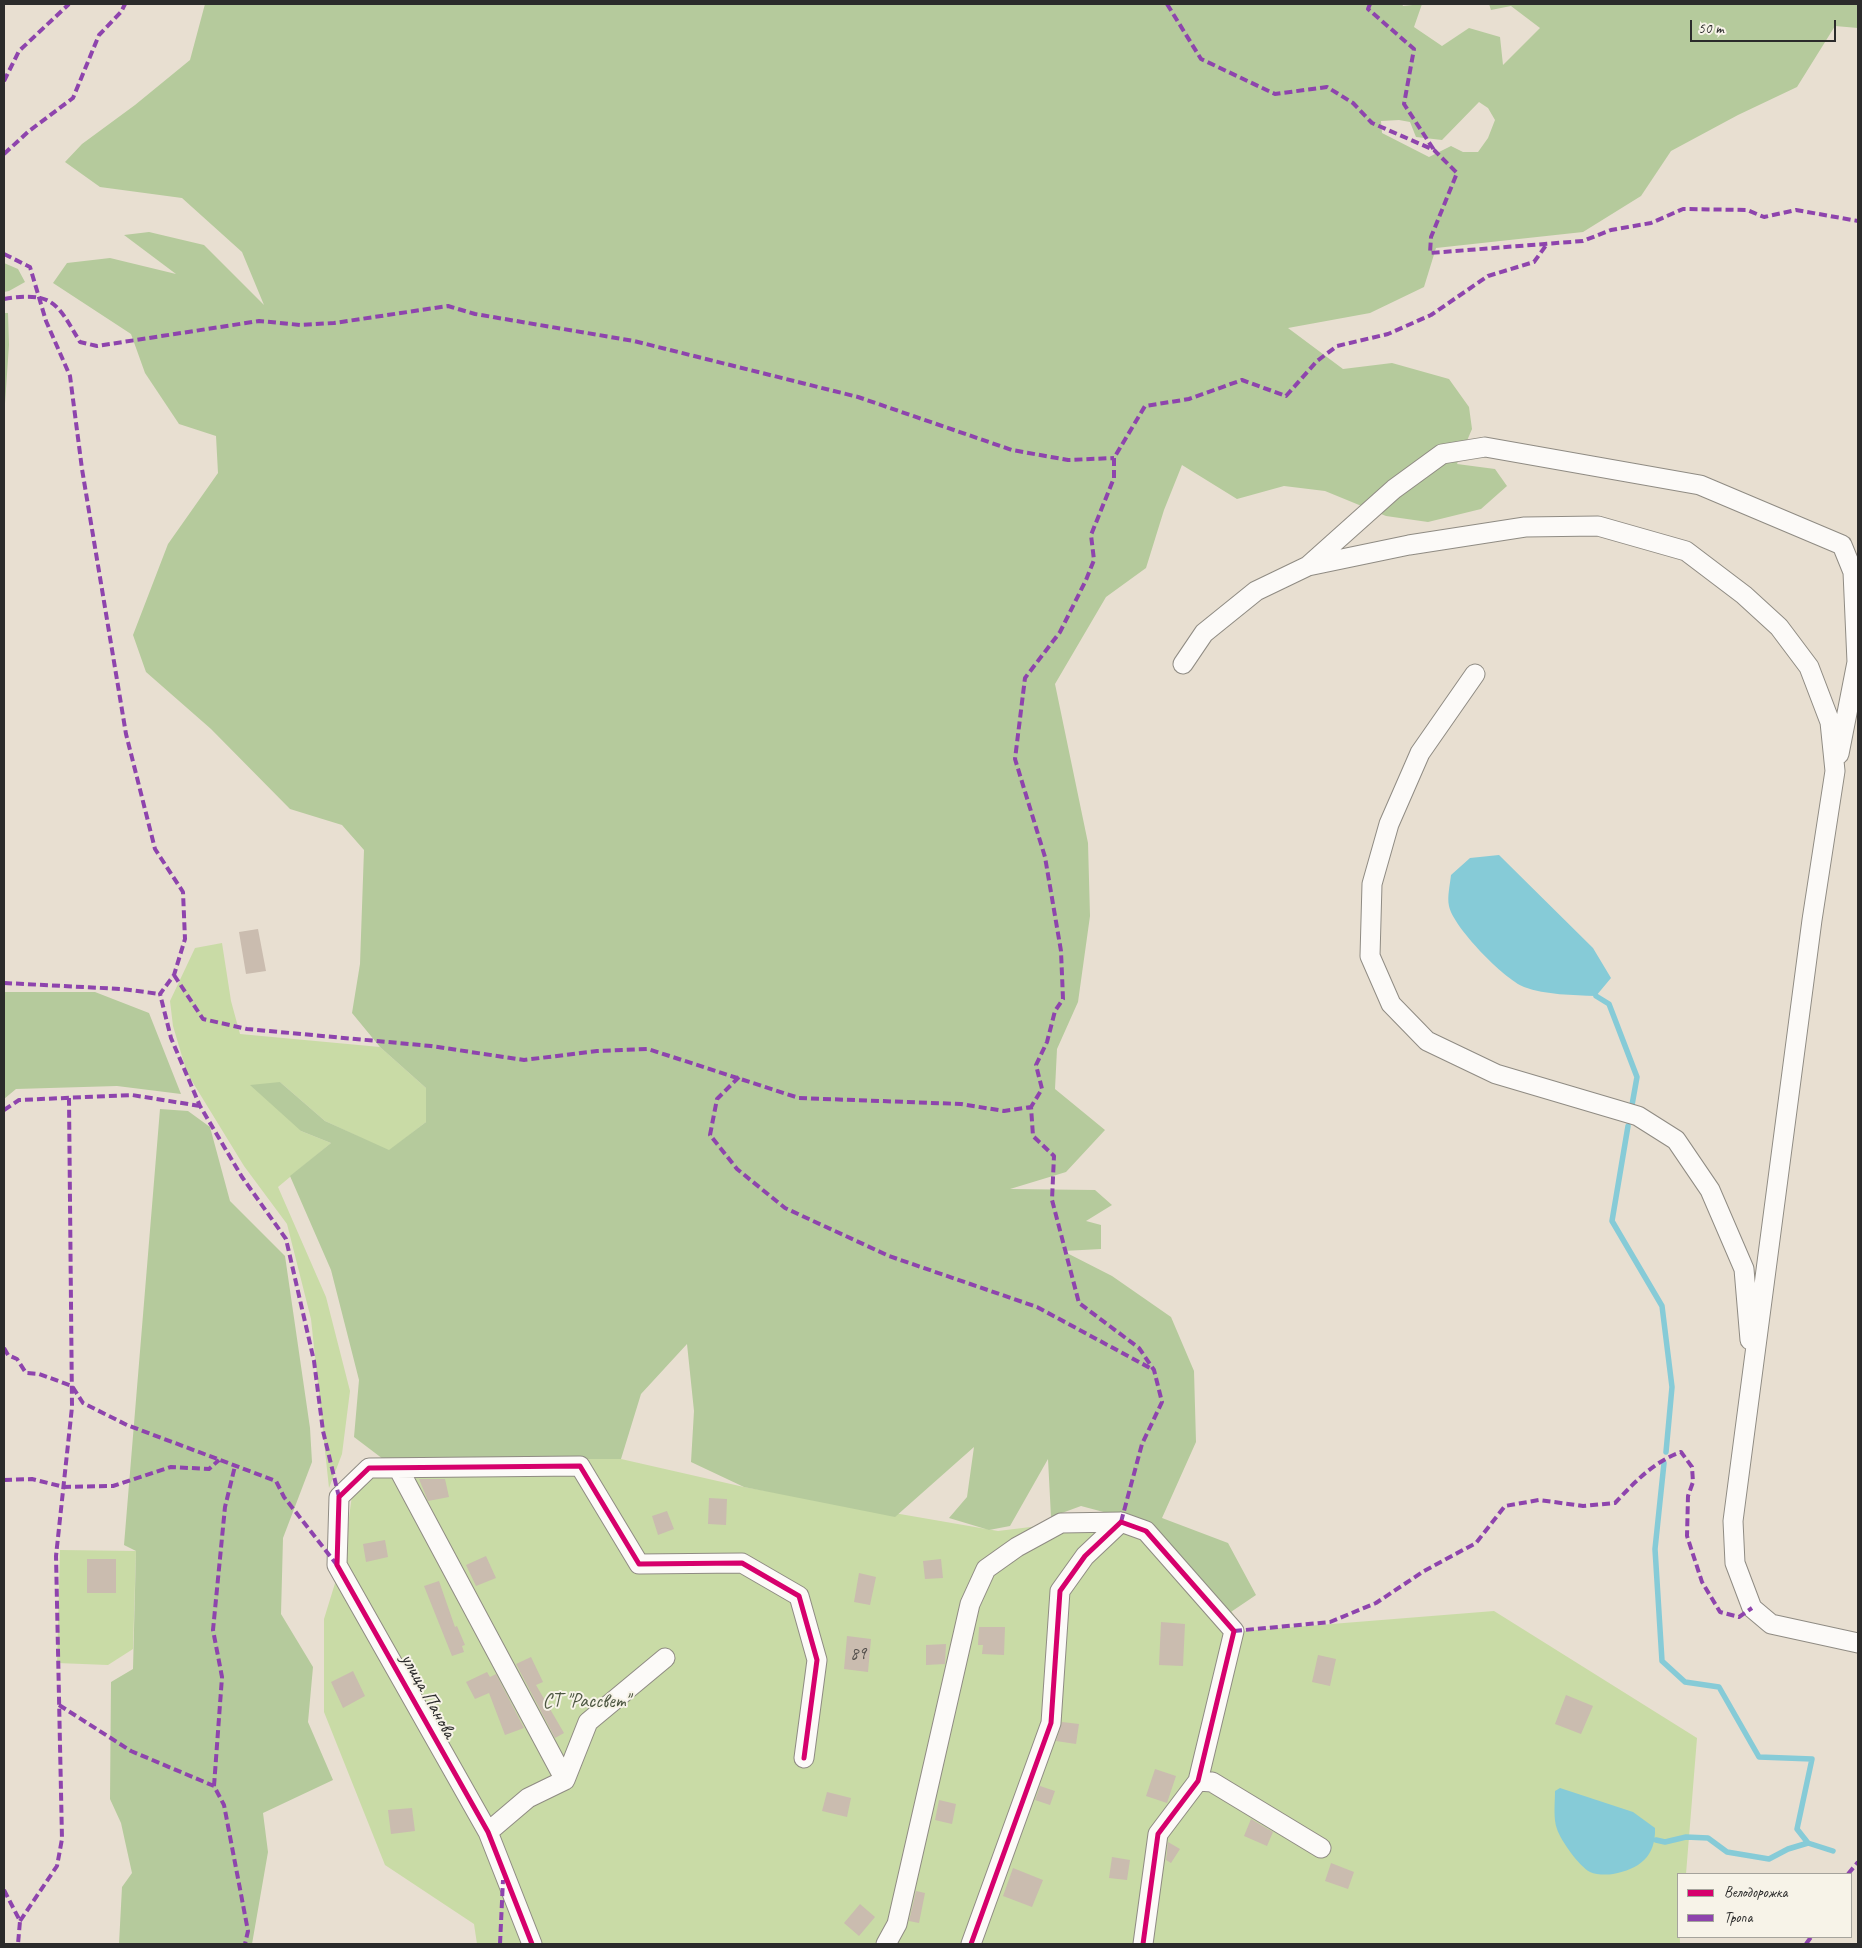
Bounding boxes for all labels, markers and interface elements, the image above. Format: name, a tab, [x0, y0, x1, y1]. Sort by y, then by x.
scale bar	[1692, 10, 1838, 42]
text: 50 m	[1698, 19, 1724, 38]
house number: 89	[850, 1643, 866, 1665]
street label: улица Панова	[395, 1649, 461, 1743]
park label: СТ "Рассвет"	[542, 1690, 630, 1714]
legend	[1677, 1873, 1852, 1938]
text: Велодорожка	[1724, 1883, 1787, 1902]
text: Тропа	[1724, 1908, 1752, 1927]

